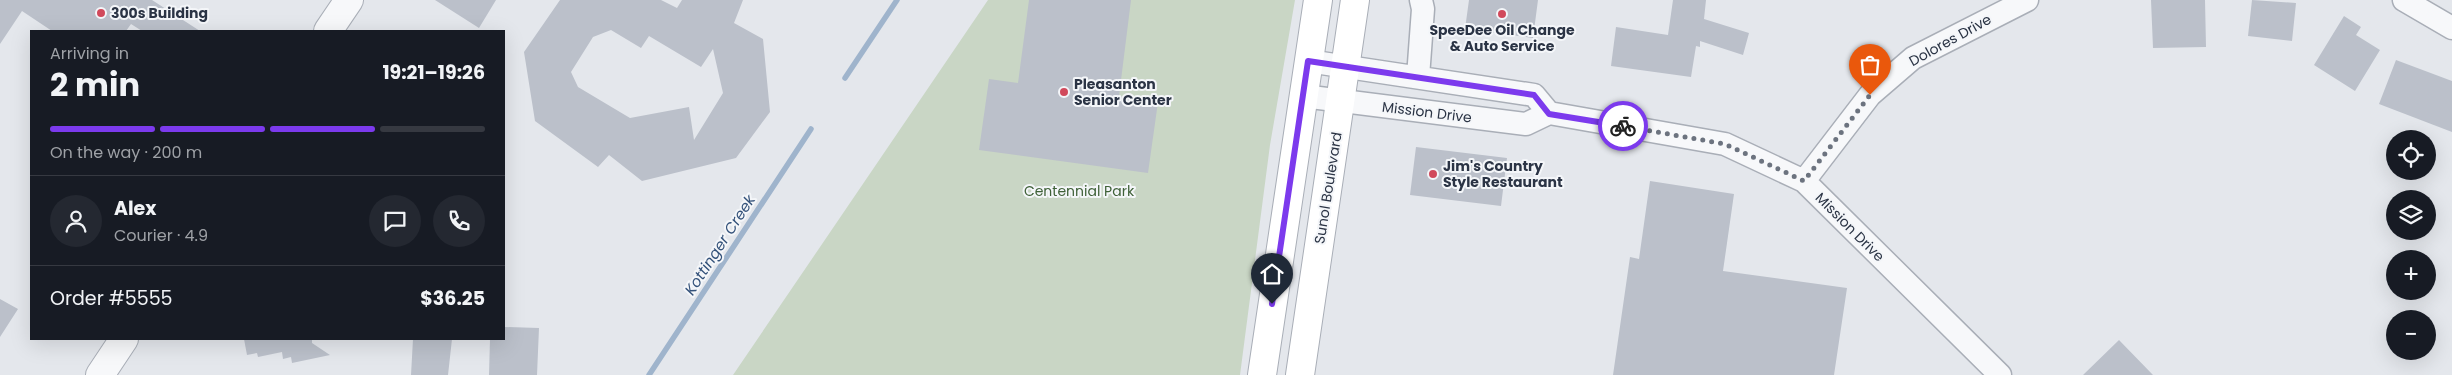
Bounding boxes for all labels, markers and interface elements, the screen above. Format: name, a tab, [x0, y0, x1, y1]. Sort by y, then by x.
place label: 300s Building	[111, 3, 208, 23]
marker: 300s Building	[95, 7, 107, 19]
marker: SpeeDee Oil Change & Auto Service	[1496, 8, 1508, 20]
street label: Dolores Drive	[1905, 9, 1995, 71]
place label: SpeeDee Oil Change & Auto Service	[1429, 20, 1575, 56]
text: Arriving in	[50, 42, 129, 65]
pin	[1849, 44, 1891, 95]
icon: bag	[1856, 51, 1884, 79]
text: 19:21–19:26	[382, 59, 485, 86]
text: 2 min	[50, 62, 140, 107]
place label: Pleasanton Senior Center	[1074, 74, 1172, 110]
marker: Pleasanton Senior Center	[1058, 86, 1070, 98]
street label: Mission Drive	[1381, 97, 1473, 127]
courier	[1598, 101, 1648, 151]
icon: bike	[1609, 112, 1637, 140]
map controls	[2386, 130, 2436, 360]
button: locate	[2386, 130, 2436, 180]
street label: Sunol Boulevard	[1309, 131, 1347, 245]
text: On the way · 200 m	[50, 141, 202, 164]
place label: Jim's Country Style Restaurant	[1443, 156, 1563, 192]
marker: Jim's Country Style Restaurant	[1427, 168, 1439, 180]
park label: Centennial Park	[1024, 181, 1135, 201]
street label: Mission Drive	[1811, 188, 1889, 266]
water label: Kottinger Creek	[679, 189, 761, 299]
button: layers	[2386, 190, 2436, 240]
button: person	[50, 195, 102, 247]
text: Alex	[114, 195, 156, 222]
button: chat	[369, 195, 421, 247]
button: phone	[433, 195, 485, 247]
text: Courier · 4.9	[114, 224, 208, 247]
button: +	[2386, 250, 2436, 300]
pin	[1251, 253, 1293, 304]
icon: home	[1258, 260, 1286, 288]
text: Order #5555	[50, 285, 173, 312]
text: $36.25	[420, 285, 485, 312]
button: −	[2386, 310, 2436, 360]

